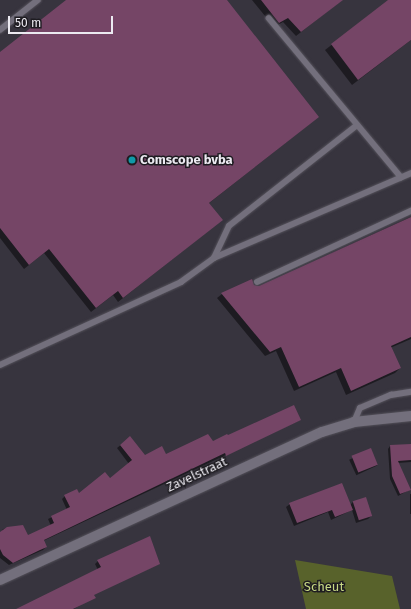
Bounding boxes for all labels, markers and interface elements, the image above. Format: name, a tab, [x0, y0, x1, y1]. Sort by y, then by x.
scale bar	[10, 8, 115, 34]
text: 50 m	[15, 16, 41, 30]
place label: Comscope bvba	[140, 152, 233, 168]
marker: Comscope bvba	[127, 155, 137, 165]
street label: Zavelstraat	[164, 454, 230, 496]
park label: Scheut	[304, 579, 344, 595]

